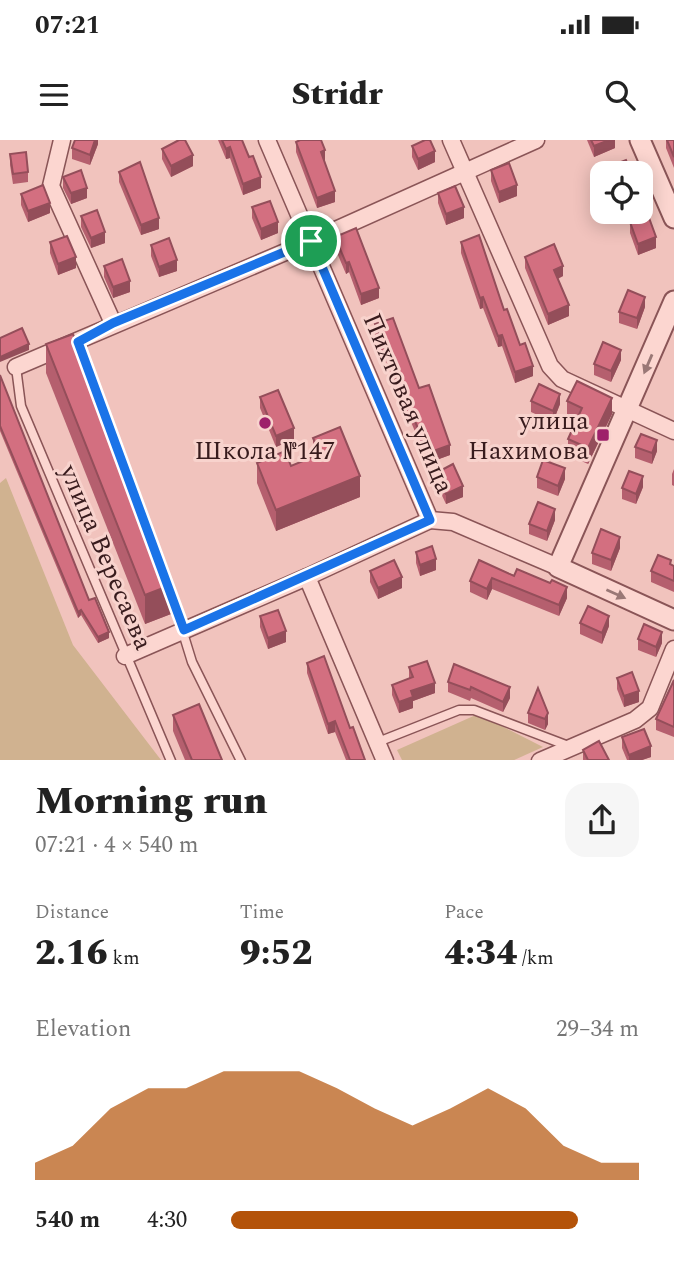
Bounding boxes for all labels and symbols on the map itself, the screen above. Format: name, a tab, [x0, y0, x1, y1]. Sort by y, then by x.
pin	[281, 211, 341, 271]
street label: Пихтовая улица	[352, 307, 464, 500]
one-way arrow	[642, 353, 653, 374]
place label: улица Нахимова	[468, 401, 589, 471]
marker: Школа №147	[257, 415, 273, 431]
marker: улица Нахимова	[595, 427, 611, 443]
place label: Школа №147	[195, 431, 335, 471]
street label: улица Вересаева	[49, 457, 163, 657]
one-way arrow	[606, 588, 626, 599]

